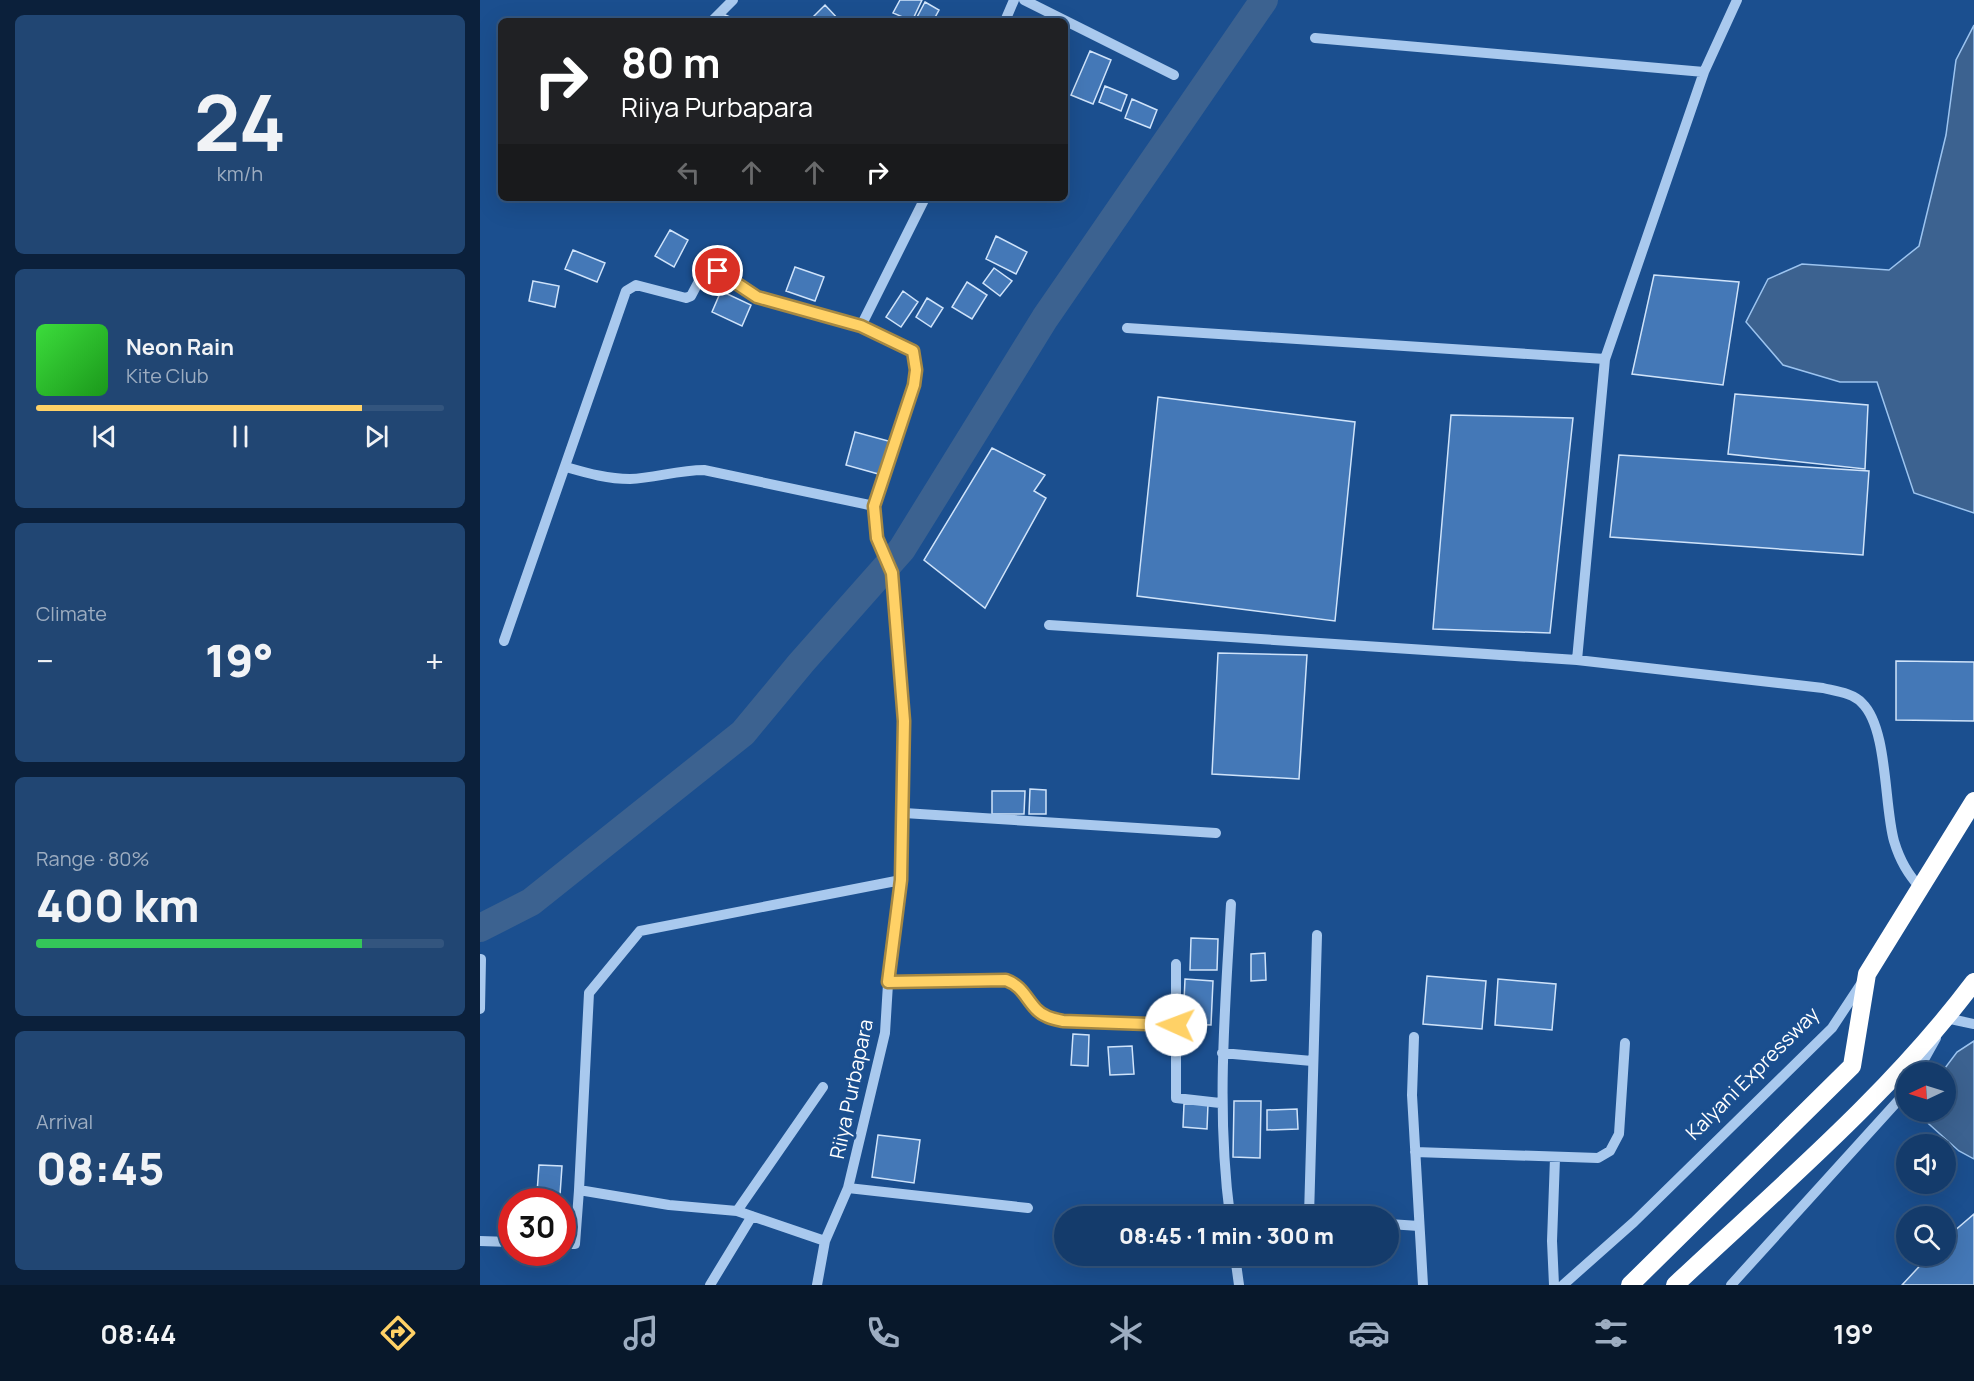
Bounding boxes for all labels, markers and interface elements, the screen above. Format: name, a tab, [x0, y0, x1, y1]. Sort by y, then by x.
text: 80 m	[621, 33, 721, 91]
icon: right	[522, 42, 600, 120]
text: 24	[194, 68, 286, 174]
text: Riiya Purbapara	[621, 88, 813, 125]
icon: left	[672, 156, 705, 189]
icon: ahead	[735, 156, 768, 189]
icon: ahead	[798, 156, 831, 189]
icon: right	[861, 156, 894, 189]
text: km/h	[217, 160, 263, 187]
pin	[692, 245, 743, 296]
icon: arrive	[701, 254, 734, 287]
text: Neon Rain	[126, 332, 234, 362]
text: Kite Club	[126, 362, 209, 389]
icon: previous	[88, 420, 121, 453]
icon: pause	[224, 420, 257, 453]
icon: next	[360, 420, 393, 453]
text: Climate	[36, 600, 107, 627]
text: 19°	[205, 629, 274, 691]
text: −	[36, 638, 54, 683]
text: +	[425, 638, 444, 683]
text: Range · 80%	[36, 845, 150, 872]
text: 400 km	[36, 874, 199, 936]
position arrow	[1144, 993, 1208, 1057]
street label: Kalyani Expressway	[1679, 1000, 1825, 1146]
street label: Riiya Purbapara	[823, 1017, 879, 1161]
north arrow	[1896, 1062, 1956, 1122]
map controls	[1896, 1062, 1956, 1266]
text: Arrival	[36, 1108, 93, 1135]
button: sound	[1896, 1134, 1956, 1194]
text: 08:45	[36, 1137, 165, 1199]
speed limit sign: 30	[498, 1188, 576, 1266]
button: search	[1896, 1206, 1956, 1266]
text: 08:45 · 1 min · 300 m	[1119, 1221, 1334, 1251]
icon: directions	[377, 1312, 419, 1354]
icon: music	[620, 1312, 662, 1354]
icon: phone	[862, 1312, 904, 1354]
icon: climate	[1105, 1312, 1147, 1354]
icon: car	[1348, 1312, 1390, 1354]
icon: filters	[1590, 1312, 1632, 1354]
text: 08:44	[100, 1315, 176, 1352]
text: 19°	[1833, 1315, 1874, 1352]

